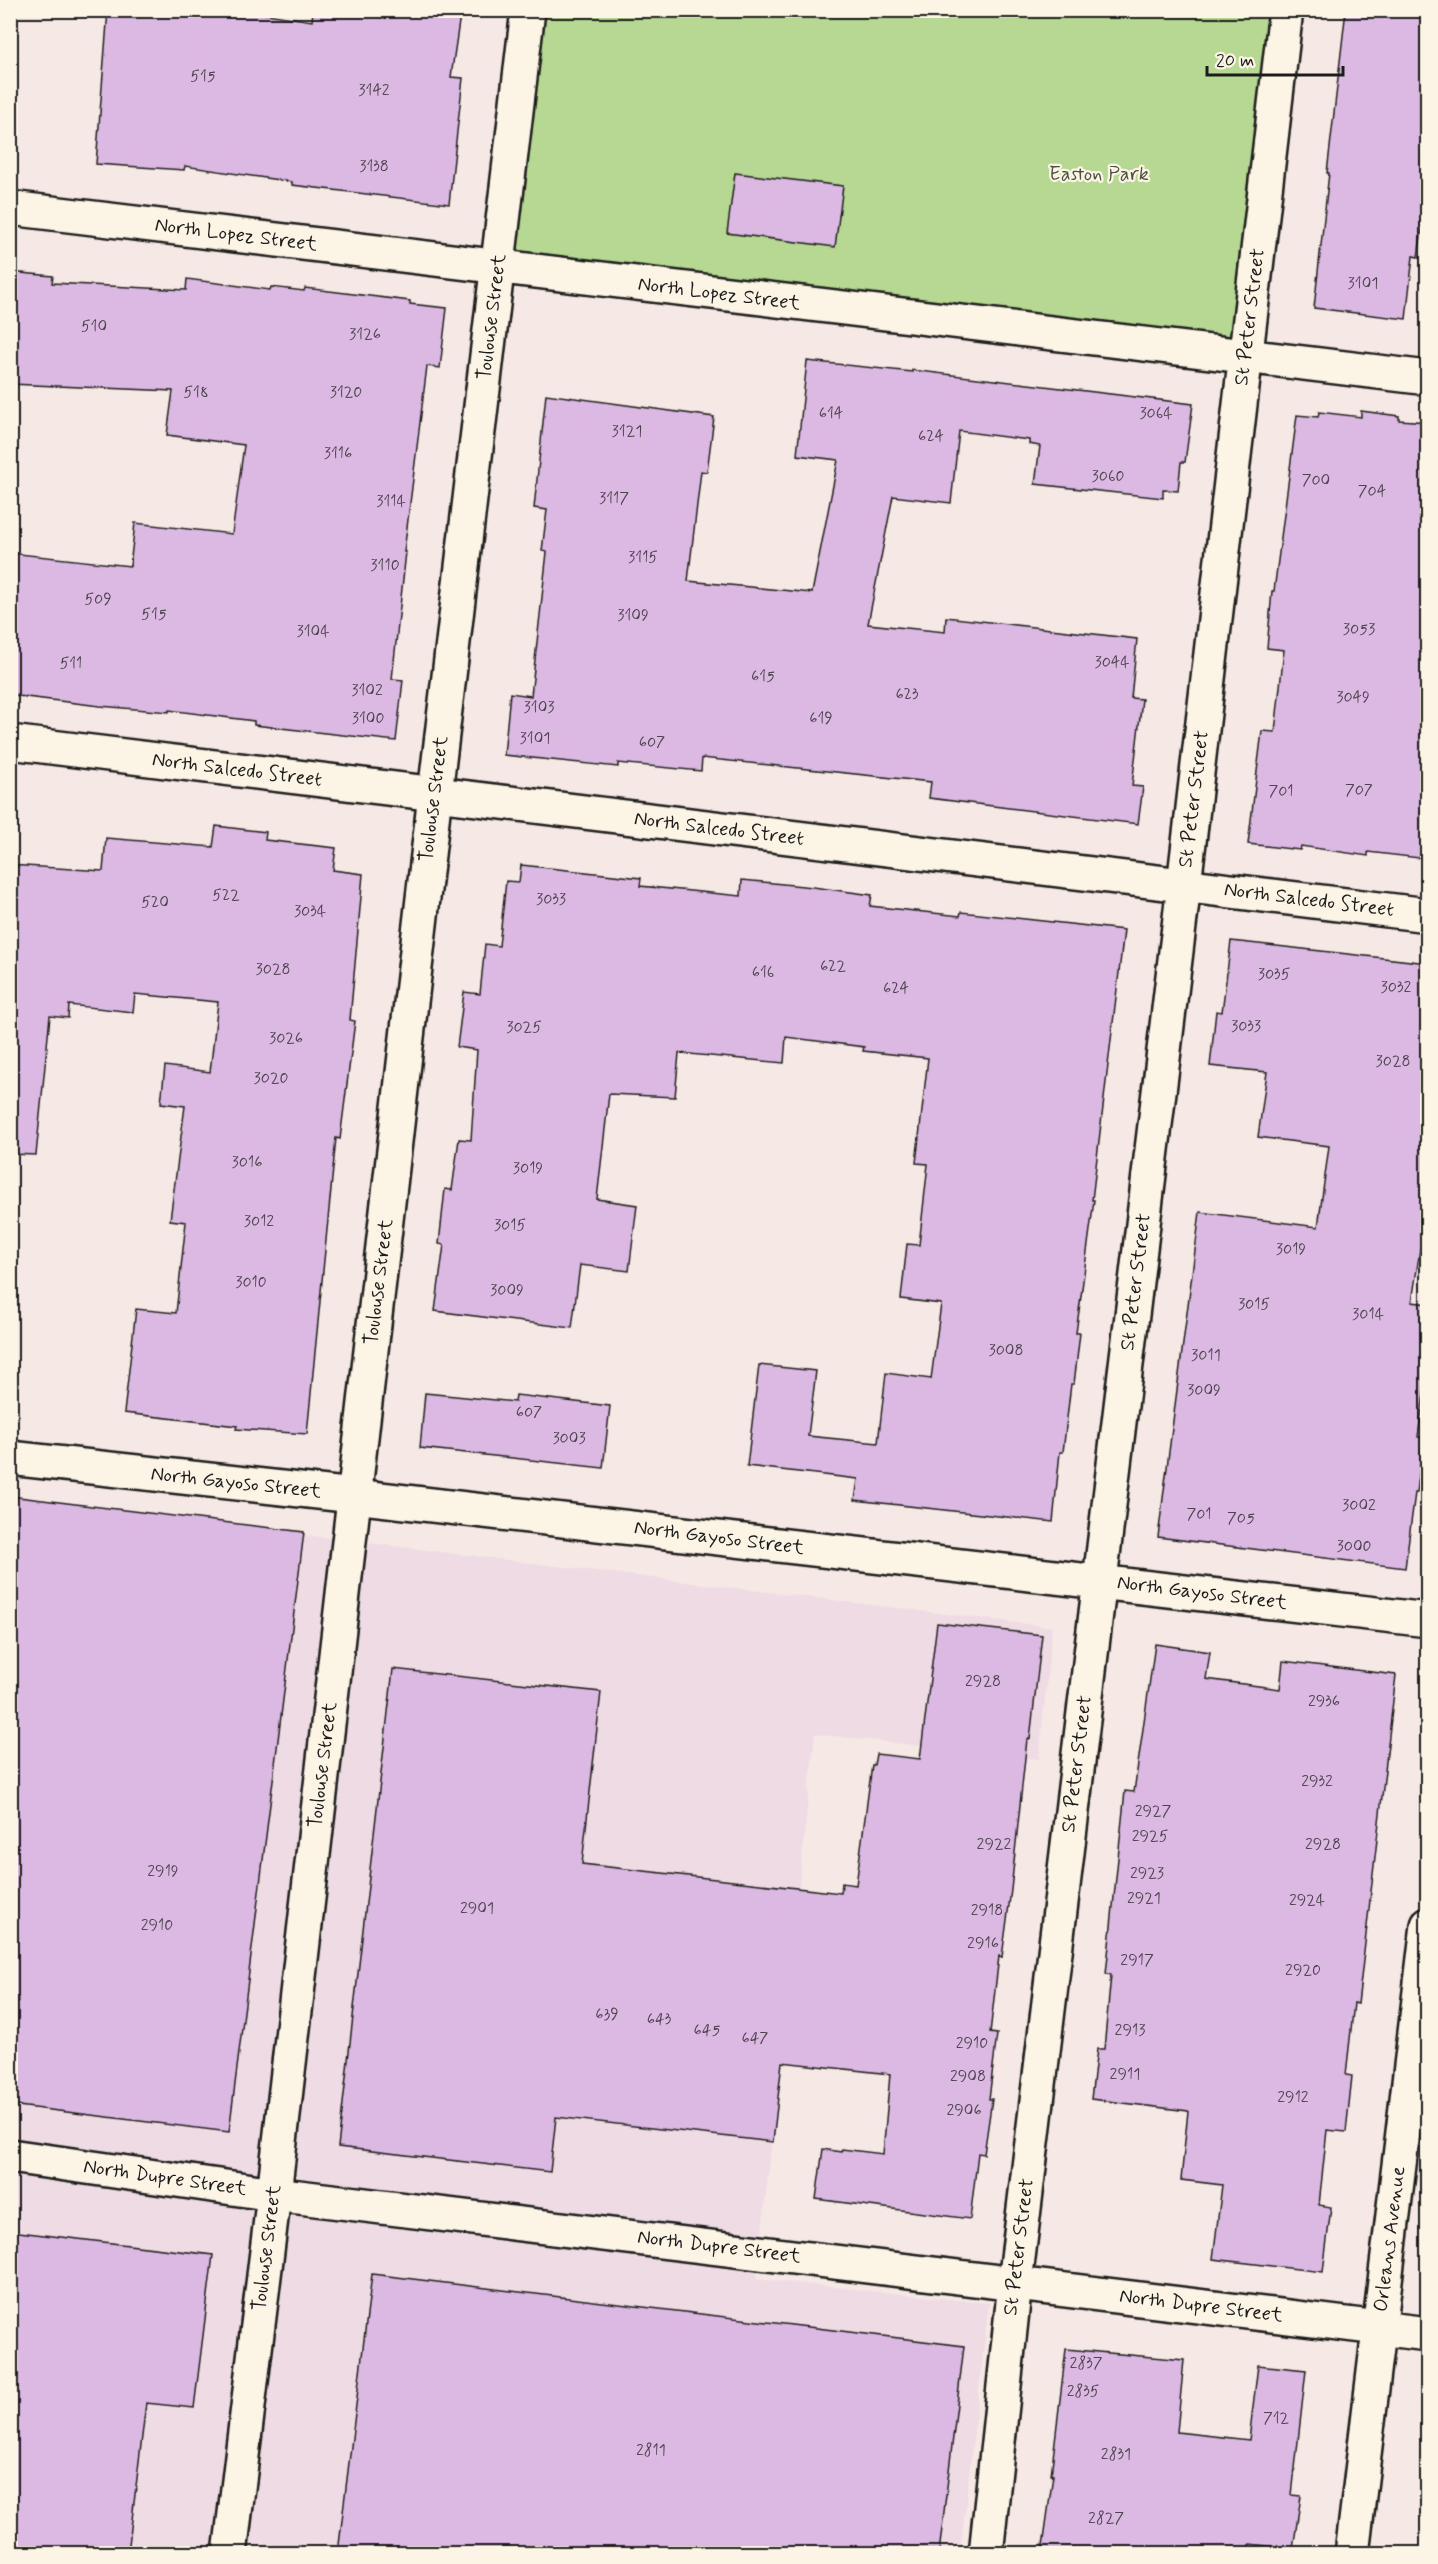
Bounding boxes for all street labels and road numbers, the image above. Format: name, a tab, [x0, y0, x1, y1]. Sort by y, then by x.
street label: North Lopez Street	[153, 212, 319, 258]
street label: St Peter Street	[1228, 247, 1272, 387]
street label: Toulouse Street	[471, 252, 513, 381]
street label: North Lopez Street	[636, 271, 802, 317]
street label: St Peter Street	[1172, 729, 1216, 869]
street label: Toulouse Street	[413, 734, 455, 863]
street label: North Salcedo Street	[150, 746, 324, 794]
street label: North Salcedo Street	[632, 805, 806, 853]
street label: North Salcedo Street	[1222, 876, 1396, 924]
street label: St Peter Street	[1114, 1212, 1158, 1352]
street label: Toulouse Street	[358, 1217, 400, 1346]
street label: North Gayoso Street	[150, 1461, 323, 1505]
street label: North Gayoso Street	[632, 1514, 806, 1562]
street label: North Gayoso Street	[1115, 1569, 1289, 1617]
street label: St Peter Street	[1055, 1694, 1099, 1834]
street label: Toulouse Street	[302, 1700, 344, 1829]
street label: North Dupre Street	[82, 2153, 249, 2203]
street label: Orleans Avenue	[1368, 2164, 1412, 2313]
street label: St Peter Street	[997, 2177, 1041, 2317]
street label: Toulouse Street	[246, 2183, 288, 2312]
street label: North Dupre Street	[636, 2224, 802, 2270]
street label: North Dupre Street	[1118, 2283, 1284, 2329]

